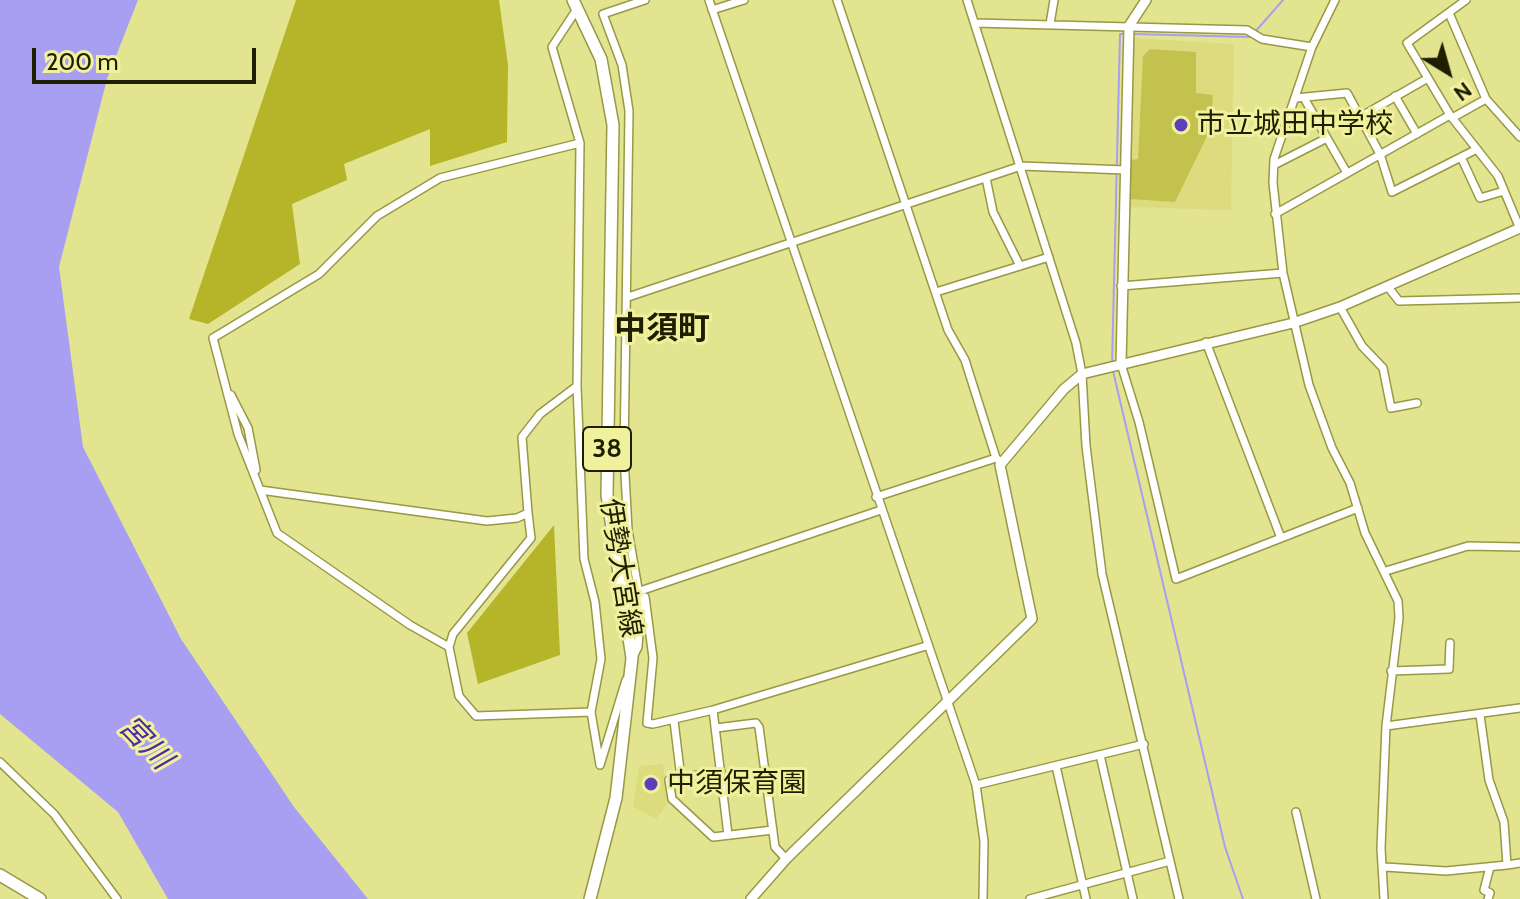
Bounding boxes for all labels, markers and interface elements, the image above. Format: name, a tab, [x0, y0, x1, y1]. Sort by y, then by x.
scale bar	[36, 32, 260, 82]
north arrow	[1408, 32, 1488, 112]
text: 200 m	[46, 47, 119, 76]
text: N	[1448, 76, 1477, 107]
place label: 市立城田中学校	[1197, 108, 1393, 142]
marker: 市立城田中学校	[1172, 116, 1190, 134]
district label: 中須町	[614, 311, 710, 349]
road number: 38	[583, 427, 631, 471]
street label: 伊勢大宮線	[592, 496, 648, 640]
water label: 宮川	[111, 709, 179, 777]
place label: 中須保育園	[667, 767, 807, 801]
marker: 中須保育園	[642, 775, 660, 793]

